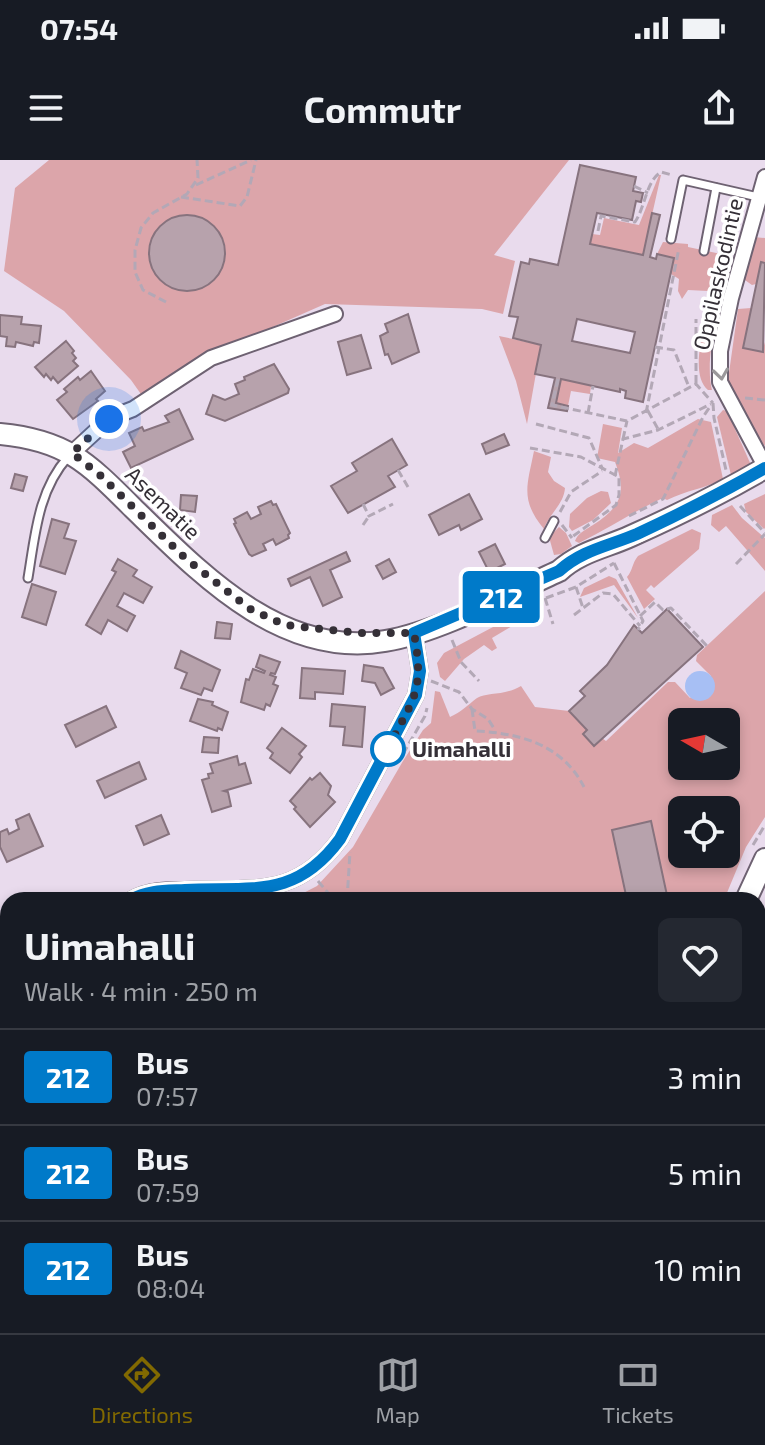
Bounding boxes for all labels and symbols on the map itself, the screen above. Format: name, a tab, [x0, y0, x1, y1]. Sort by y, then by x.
street label: Oppilaskodintie	[687, 195, 747, 352]
one-way arrow	[712, 368, 729, 381]
your location	[89, 399, 129, 439]
street label: Asematie	[121, 460, 206, 544]
line badge: 212	[455, 571, 547, 623]
north arrow	[668, 708, 740, 780]
marker: Uimahalli	[371, 732, 405, 766]
place label: Uimahalli	[412, 735, 511, 761]

